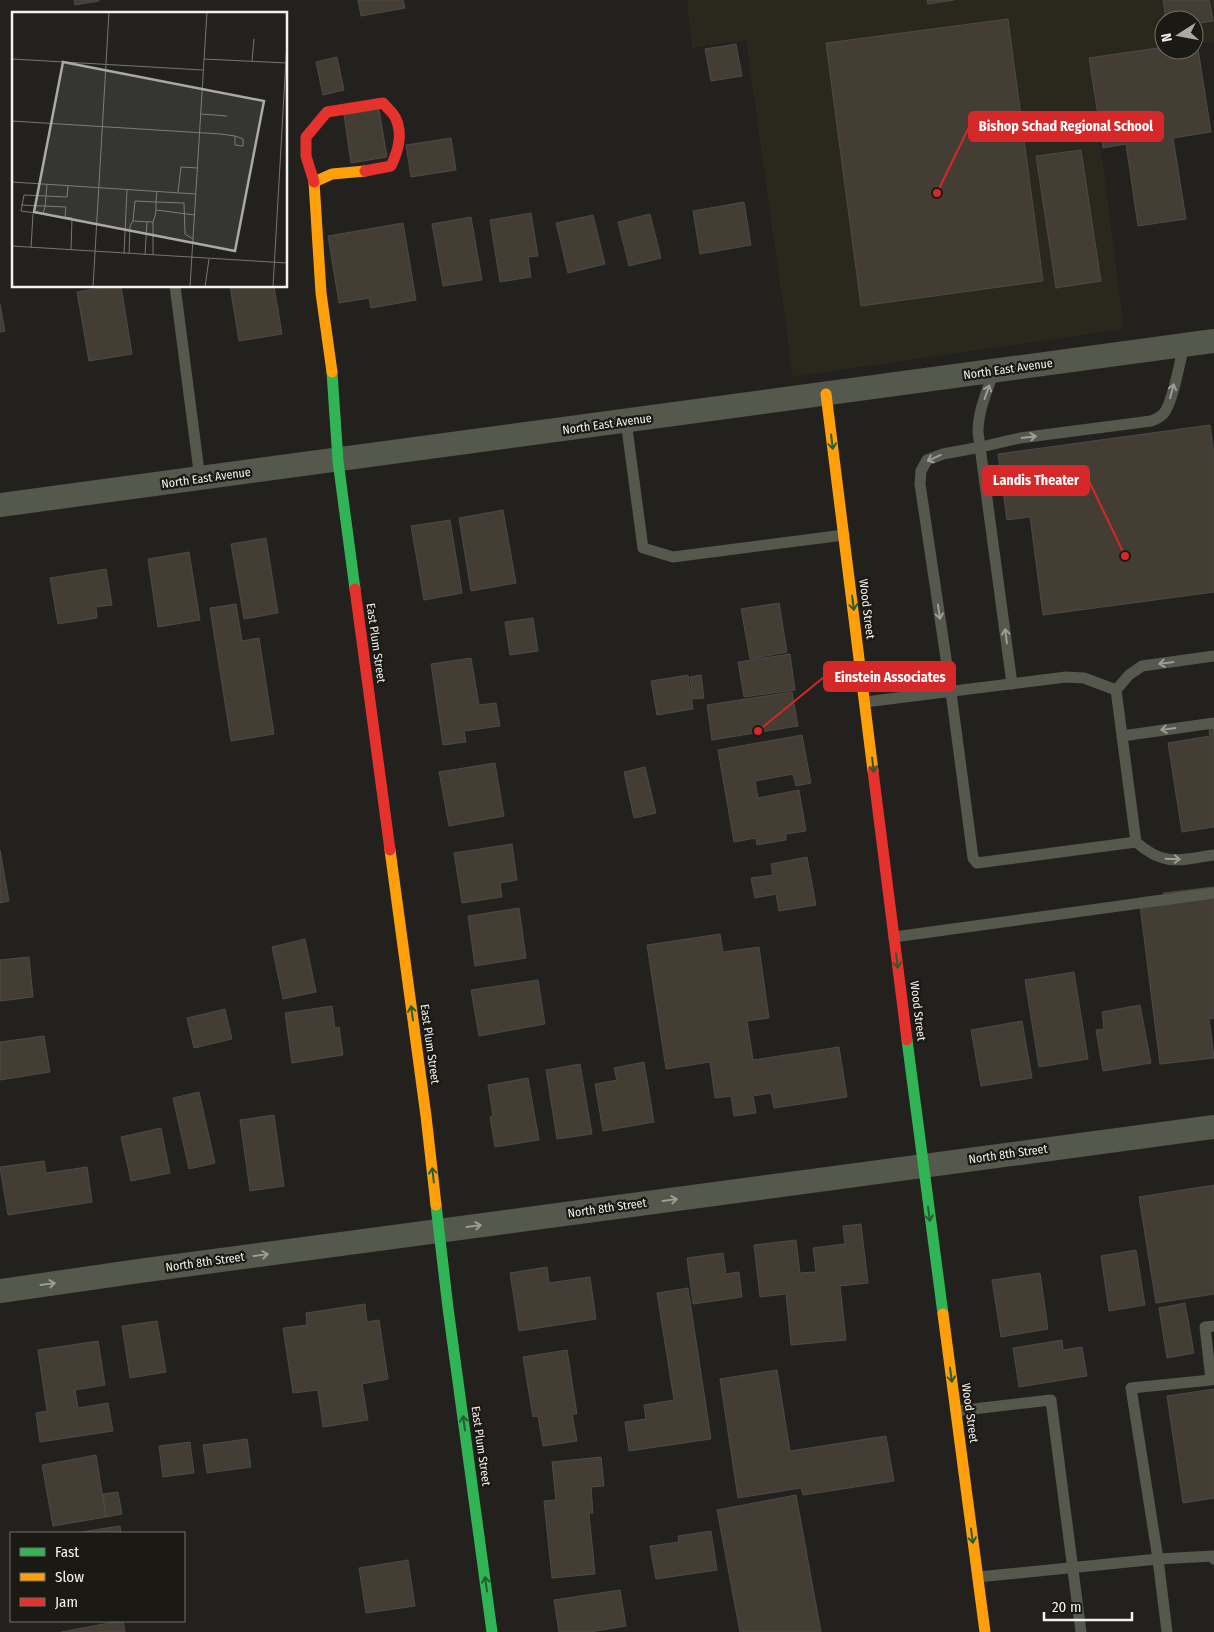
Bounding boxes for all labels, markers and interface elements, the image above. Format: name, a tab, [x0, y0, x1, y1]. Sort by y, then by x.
north arrow	[1154, 10, 1204, 60]
inset map	[12, 12, 288, 288]
text: N	[1158, 32, 1176, 43]
callout: Bishop Schad Regional School	[969, 112, 1163, 141]
text: Bishop Schad Regional School	[979, 118, 1153, 135]
street label: North East Avenue	[962, 356, 1054, 382]
one-way arrow	[1168, 383, 1177, 399]
one-way arrow	[983, 385, 992, 400]
street label: North East Avenue	[561, 411, 653, 437]
one-way arrow	[1021, 432, 1037, 442]
one-way arrow	[827, 434, 837, 450]
one-way arrow	[927, 453, 942, 463]
street label: North East Avenue	[160, 465, 252, 491]
callout: Landis Theater	[983, 466, 1089, 495]
text: Landis Theater	[993, 472, 1080, 489]
street label: Wood Street	[856, 578, 878, 640]
one-way arrow	[848, 595, 858, 611]
street label: East Plum Street	[363, 602, 389, 684]
one-way arrow	[934, 604, 944, 620]
one-way arrow	[1000, 628, 1010, 644]
one-way arrow	[1158, 658, 1174, 668]
callout: Einstein Associates	[824, 662, 955, 691]
text: Einstein Associates	[834, 669, 946, 686]
one-way arrow	[1160, 725, 1176, 735]
one-way arrow	[868, 756, 878, 772]
one-way arrow	[1164, 854, 1180, 864]
one-way arrow	[892, 952, 902, 968]
street label: Wood Street	[907, 980, 929, 1042]
street label: East Plum Street	[417, 1003, 443, 1085]
one-way arrow	[407, 1006, 417, 1022]
street label: North 8th Street	[968, 1142, 1048, 1166]
one-way arrow	[428, 1167, 438, 1183]
one-way arrow	[662, 1195, 678, 1205]
street label: North 8th Street	[567, 1196, 647, 1220]
one-way arrow	[925, 1206, 935, 1222]
one-way arrow	[466, 1221, 482, 1231]
street label: North 8th Street	[165, 1250, 245, 1274]
one-way arrow	[253, 1250, 269, 1260]
one-way arrow	[40, 1279, 56, 1289]
one-way arrow	[946, 1367, 956, 1383]
street label: Wood Street	[959, 1382, 981, 1444]
street label: East Plum Street	[468, 1405, 494, 1487]
one-way arrow	[459, 1415, 469, 1431]
one-way arrow	[967, 1528, 977, 1544]
legend	[10, 1532, 185, 1622]
text: Fast	[55, 1543, 79, 1561]
text: Slow	[55, 1568, 84, 1586]
one-way arrow	[481, 1576, 491, 1592]
scale bar	[1044, 1590, 1132, 1622]
text: Jam	[55, 1593, 78, 1611]
text: 20 m	[1052, 1598, 1082, 1616]

